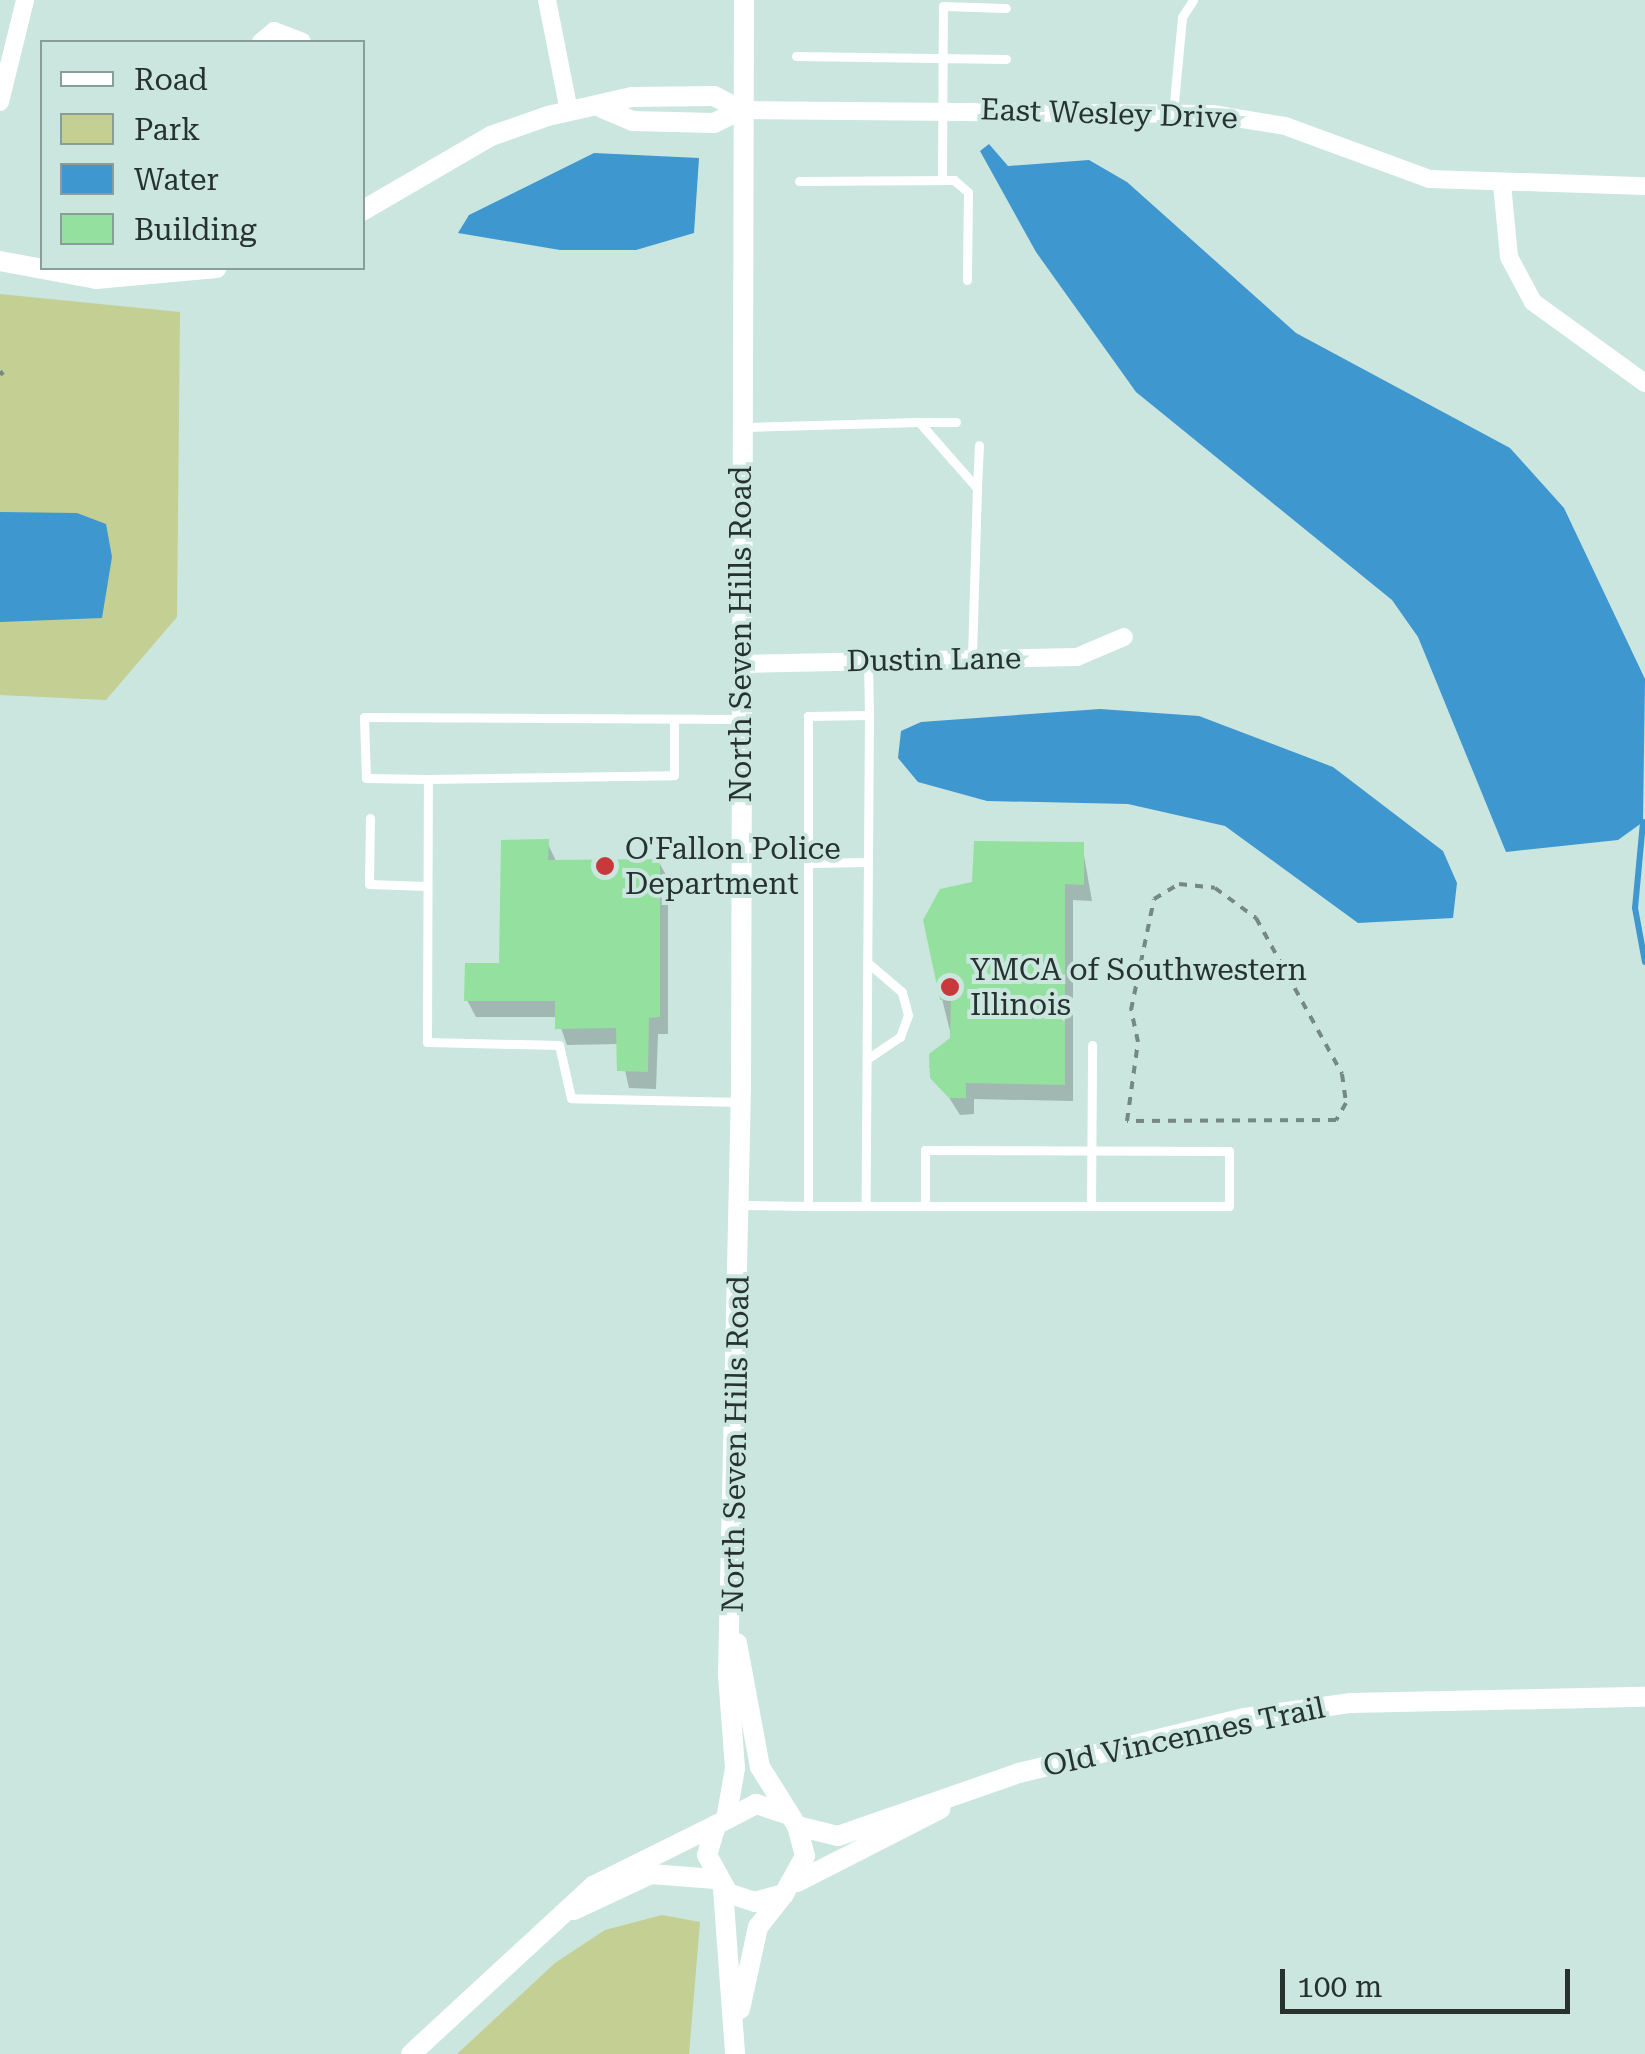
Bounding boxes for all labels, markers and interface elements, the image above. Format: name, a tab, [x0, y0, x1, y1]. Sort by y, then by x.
legend	[40, 40, 365, 270]
text: Road	[134, 62, 208, 97]
street label: East Wesley Drive	[980, 92, 1238, 136]
text: Park	[134, 112, 200, 147]
text: Water	[134, 162, 219, 197]
text: Building	[134, 212, 257, 247]
street label: North Seven Hills Road	[723, 465, 759, 803]
street label: Dustin Lane	[846, 640, 1022, 680]
place label: O'Fallon Police Department	[625, 831, 841, 902]
marker: O'Fallon Police Department	[594, 855, 616, 877]
place label: YMCA of Southwestern Illinois	[970, 952, 1307, 1022]
marker: YMCA of Southwestern Illinois	[939, 976, 961, 998]
street label: North Seven Hills Road	[715, 1275, 757, 1613]
street label: Old Vincennes Trail	[1040, 1690, 1328, 1784]
scale bar	[1285, 1949, 1575, 2011]
text: 100 m	[1297, 1969, 1382, 2004]

